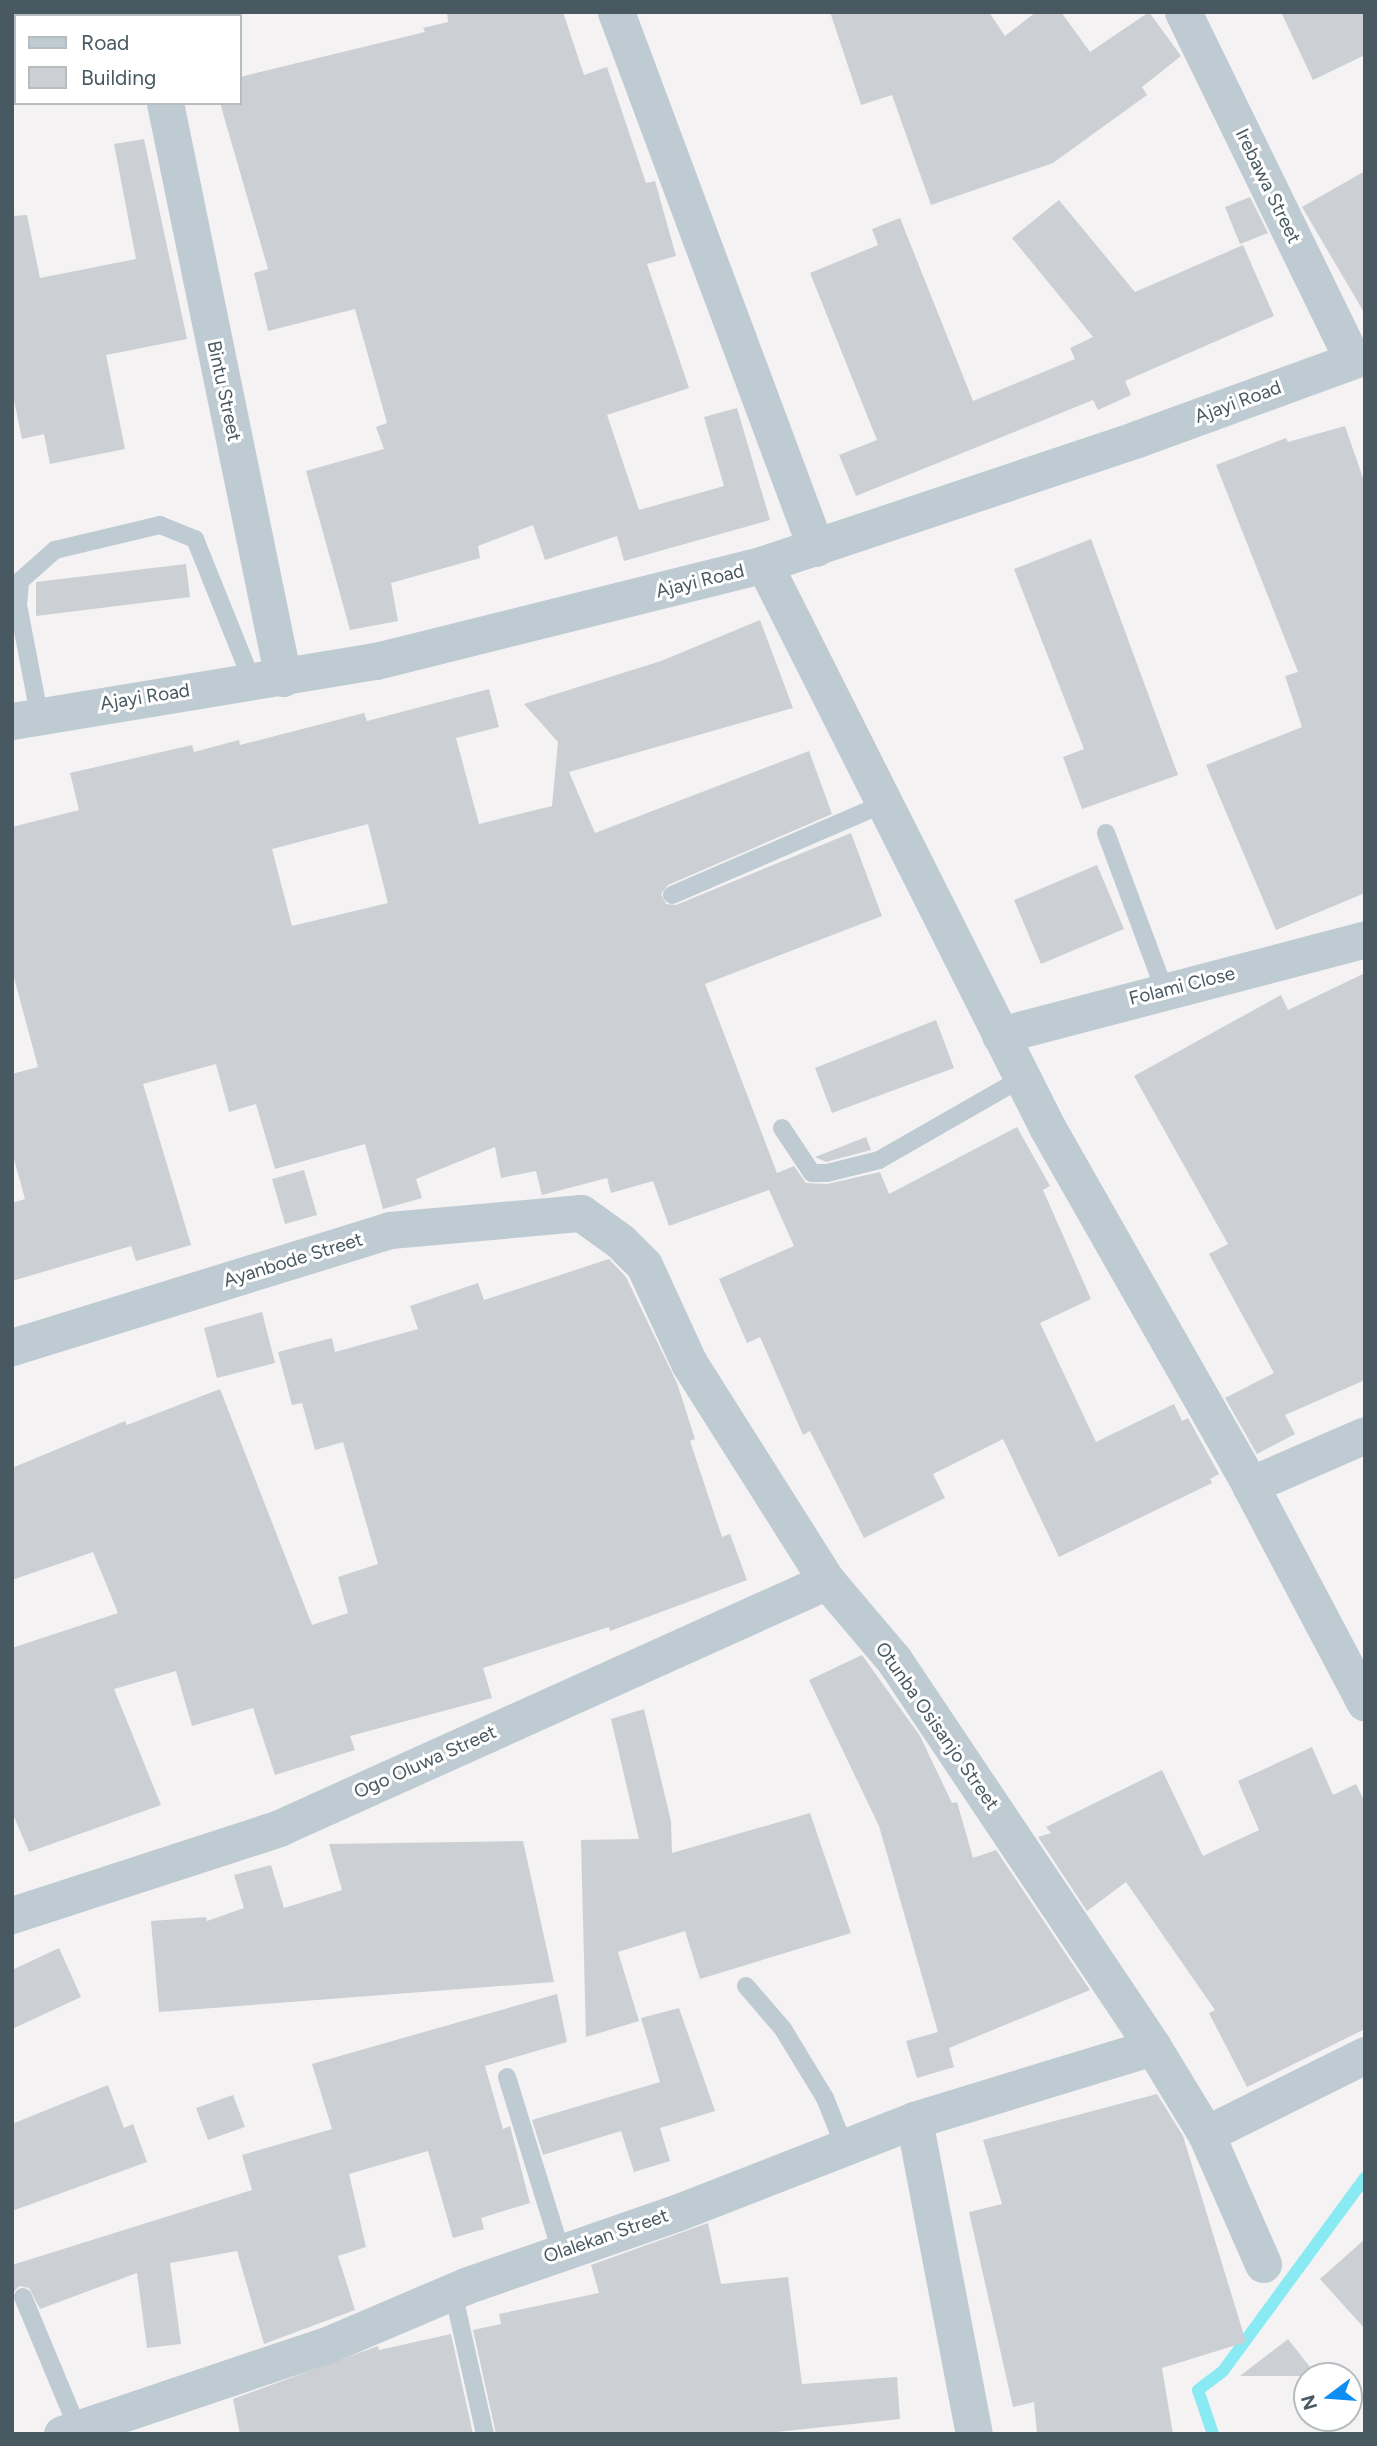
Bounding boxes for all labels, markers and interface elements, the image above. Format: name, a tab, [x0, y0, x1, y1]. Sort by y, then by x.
legend	[14, 14, 242, 105]
text: Road	[81, 30, 129, 55]
text: Building	[81, 65, 156, 90]
street label: Irebawa Street	[1230, 125, 1306, 247]
street label: Bintu Street	[202, 339, 246, 443]
street label: Ajayi Road	[1192, 376, 1284, 428]
street label: Ajayi Road	[653, 559, 747, 603]
street label: Ajayi Road	[99, 679, 191, 715]
street label: Folami Close	[1127, 962, 1237, 1010]
street label: Ayanbode Street	[221, 1228, 365, 1292]
street label: Otunba Osisanjo Street	[870, 1638, 1004, 1814]
street label: Ogo Oluwa Street	[350, 1720, 500, 1804]
street label: Olalekan Street	[541, 2204, 671, 2268]
north arrow	[1293, 2362, 1363, 2432]
text: N	[1296, 2392, 1322, 2413]

